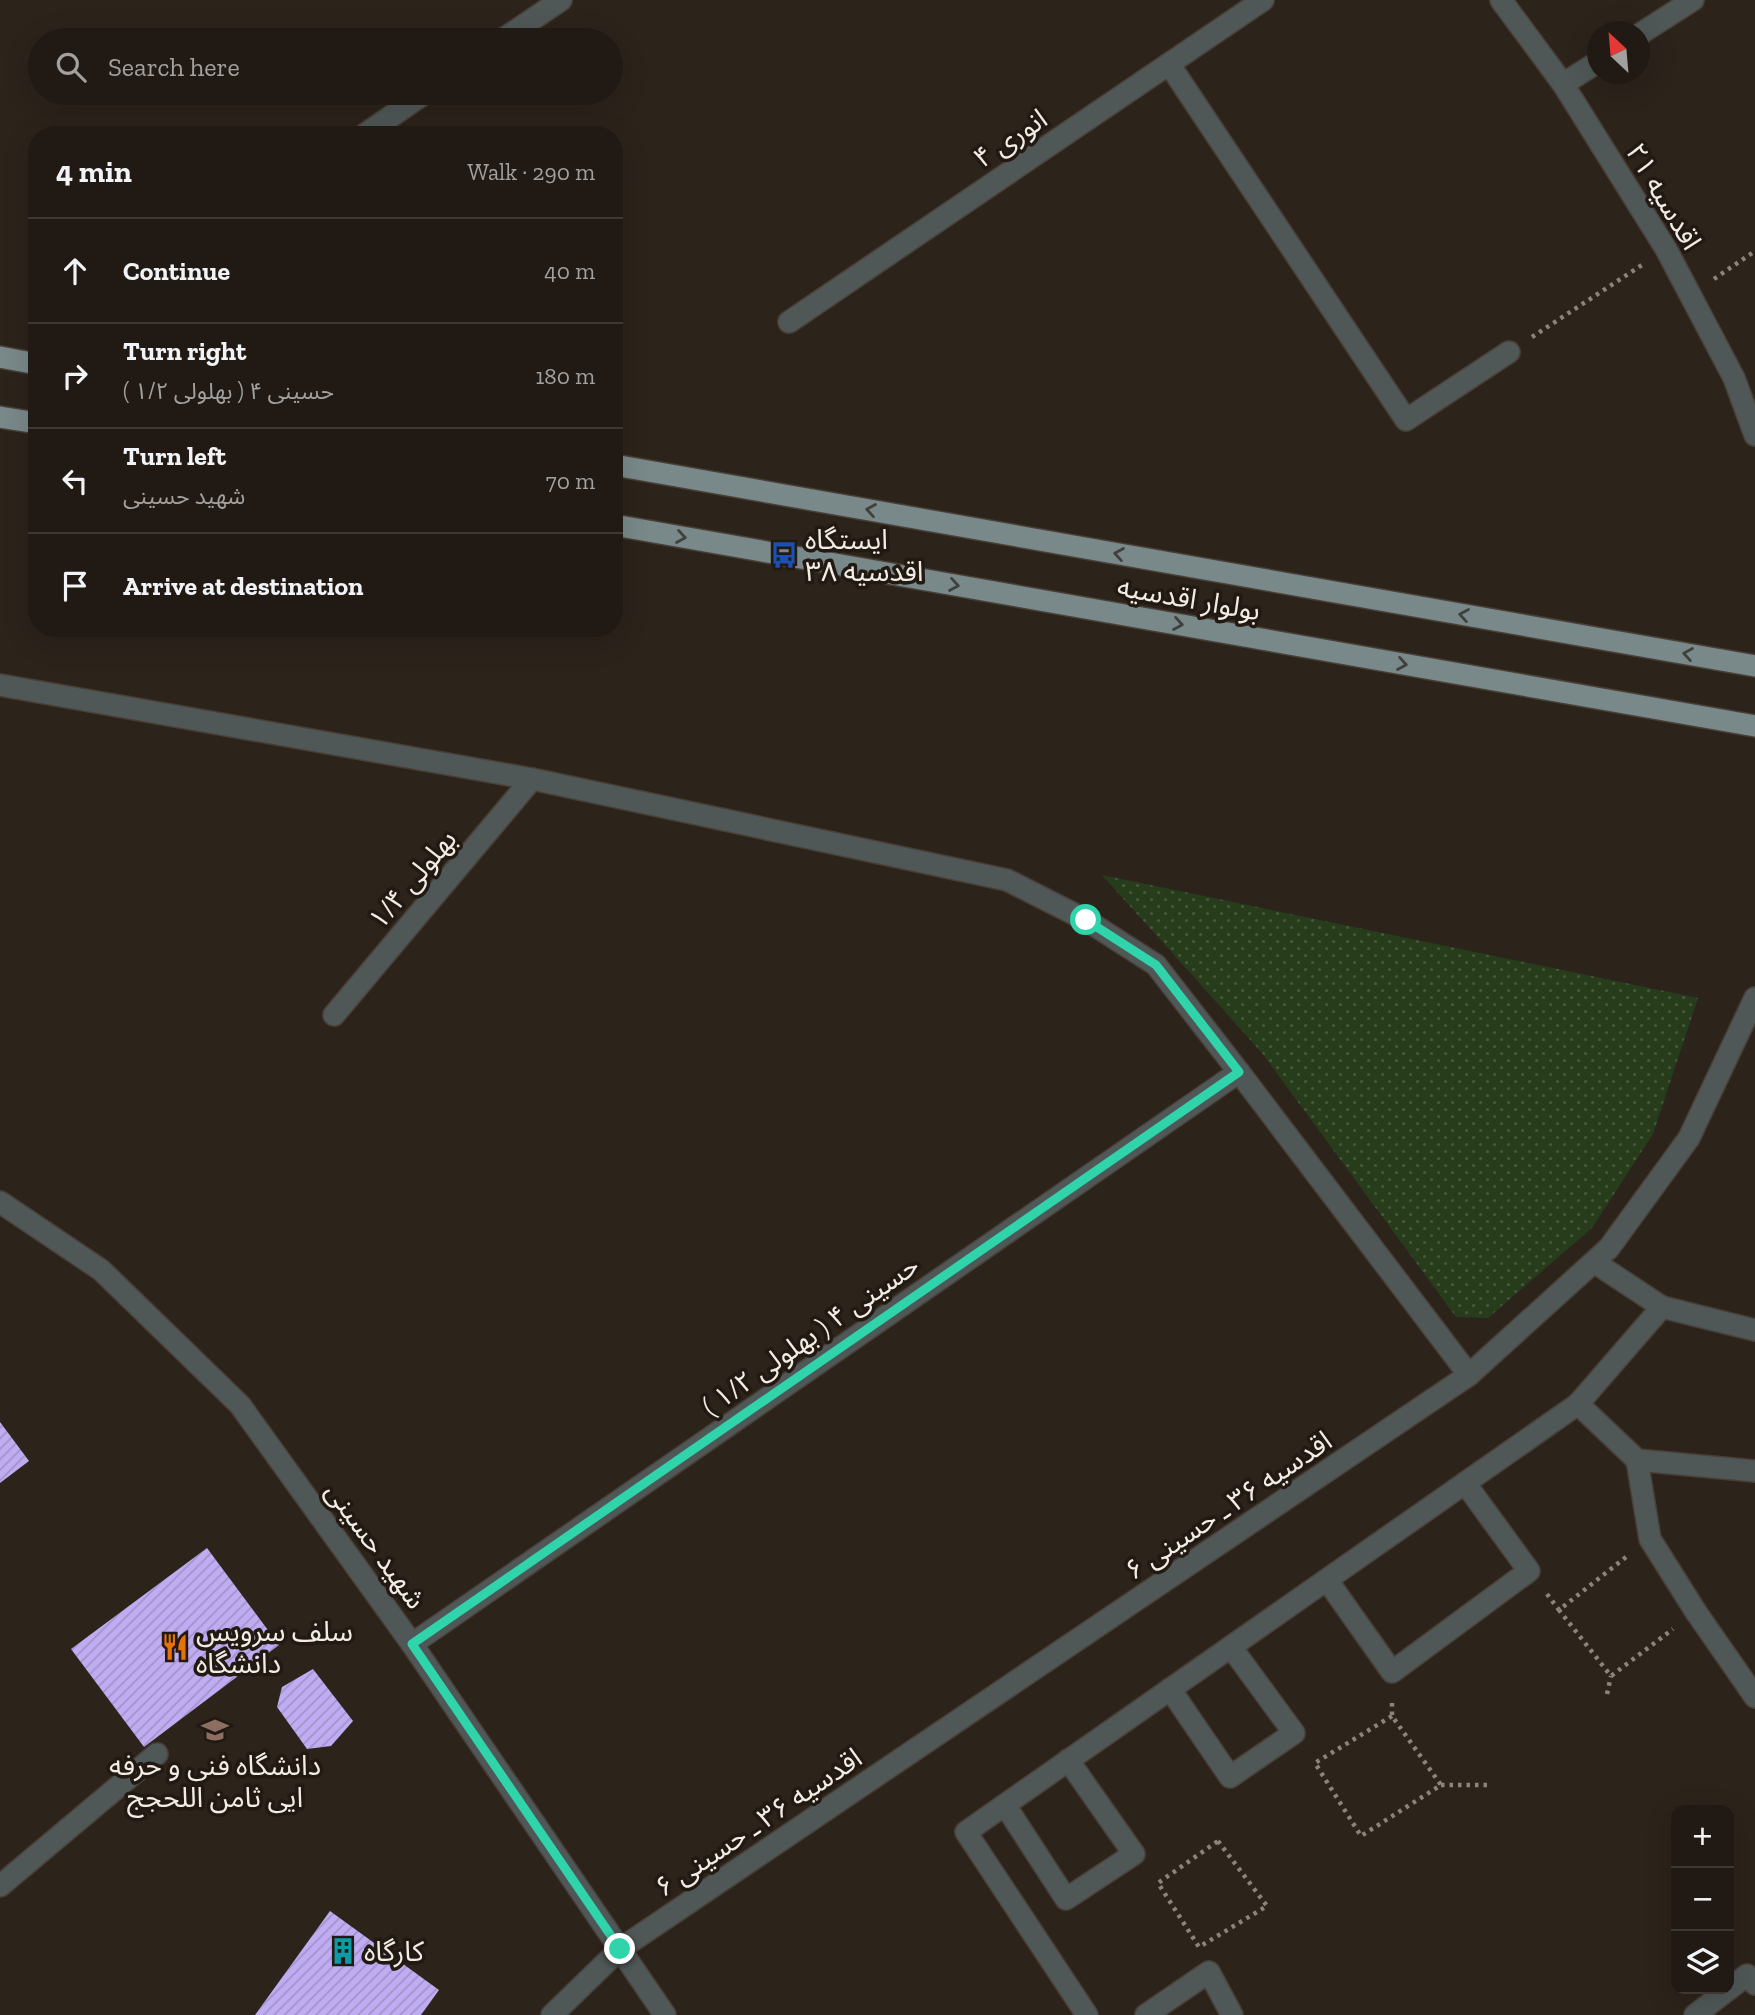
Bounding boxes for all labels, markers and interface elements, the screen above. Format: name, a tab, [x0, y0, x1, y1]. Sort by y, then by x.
north arrow	[1587, 21, 1650, 84]
search box	[28, 28, 623, 105]
icon: search	[52, 48, 90, 86]
text: Search here	[108, 51, 240, 83]
street label: انوری ۴	[967, 102, 1053, 175]
street label: اقدسیه ۲۱	[1619, 137, 1708, 256]
text: 4 min	[56, 154, 132, 190]
text: Walk · 290 m	[467, 158, 595, 186]
icon: ahead	[56, 252, 94, 290]
text: Continue	[123, 255, 230, 287]
text: 40 m	[544, 257, 595, 285]
text: Turn right	[123, 335, 246, 367]
icon: right	[56, 357, 94, 395]
text: 180 m	[535, 362, 595, 390]
text: حسینی ۴ ( بهلولی ۱/۲ )	[123, 377, 334, 405]
text: Turn left	[123, 440, 226, 472]
icon: left	[56, 462, 94, 500]
text: 70 m	[546, 467, 595, 495]
text: شهید حسینی	[123, 482, 245, 510]
one-way arrow	[865, 504, 877, 519]
place label: ایستگاه اقدسیه ۳۸	[805, 523, 923, 588]
one-way arrow	[676, 529, 687, 544]
bus stop icon: ایستگاه اقدسیه ۳۸	[769, 540, 799, 570]
one-way arrow	[1113, 547, 1125, 562]
icon: arrive	[56, 567, 94, 605]
text: Arrive at destination	[123, 570, 363, 602]
street label: بولوار اقدسیه	[1115, 570, 1263, 627]
one-way arrow	[948, 577, 960, 592]
one-way arrow	[1458, 608, 1470, 623]
one-way arrow	[1172, 616, 1184, 631]
one-way arrow	[1682, 647, 1694, 662]
one-way arrow	[1396, 656, 1408, 671]
street label: بهلولی ۱/۴	[361, 823, 463, 936]
route start	[1070, 904, 1101, 935]
street label: حسینی ۴ ( بهلولی ۱/۲ )	[696, 1248, 925, 1423]
street label: اقدسیه ۳۶ ـ حسینی ۶	[1119, 1424, 1338, 1587]
street label: شهید حسینی	[319, 1475, 433, 1615]
place label: سلف سرویس دانشگاه	[196, 1615, 353, 1680]
restaurant icon: سلف سرویس دانشگاه	[160, 1632, 190, 1662]
school or university icon: دانشگاه فنی و حرفه ایی ثامن اللحجج	[200, 1715, 230, 1745]
street label: اقدسیه ۳۶ ـ حسینی ۶	[649, 1741, 868, 1904]
place label: دانشگاه فنی و حرفه ایی ثامن اللحجج	[109, 1749, 321, 1818]
map controls	[1671, 1805, 1734, 1994]
button: +	[1671, 1805, 1734, 1868]
button: −	[1671, 1868, 1734, 1931]
button: layers	[1671, 1931, 1734, 1994]
route end	[604, 1933, 635, 1964]
place label: کارگاه	[364, 1935, 424, 1968]
building icon: کارگاه	[328, 1936, 358, 1966]

